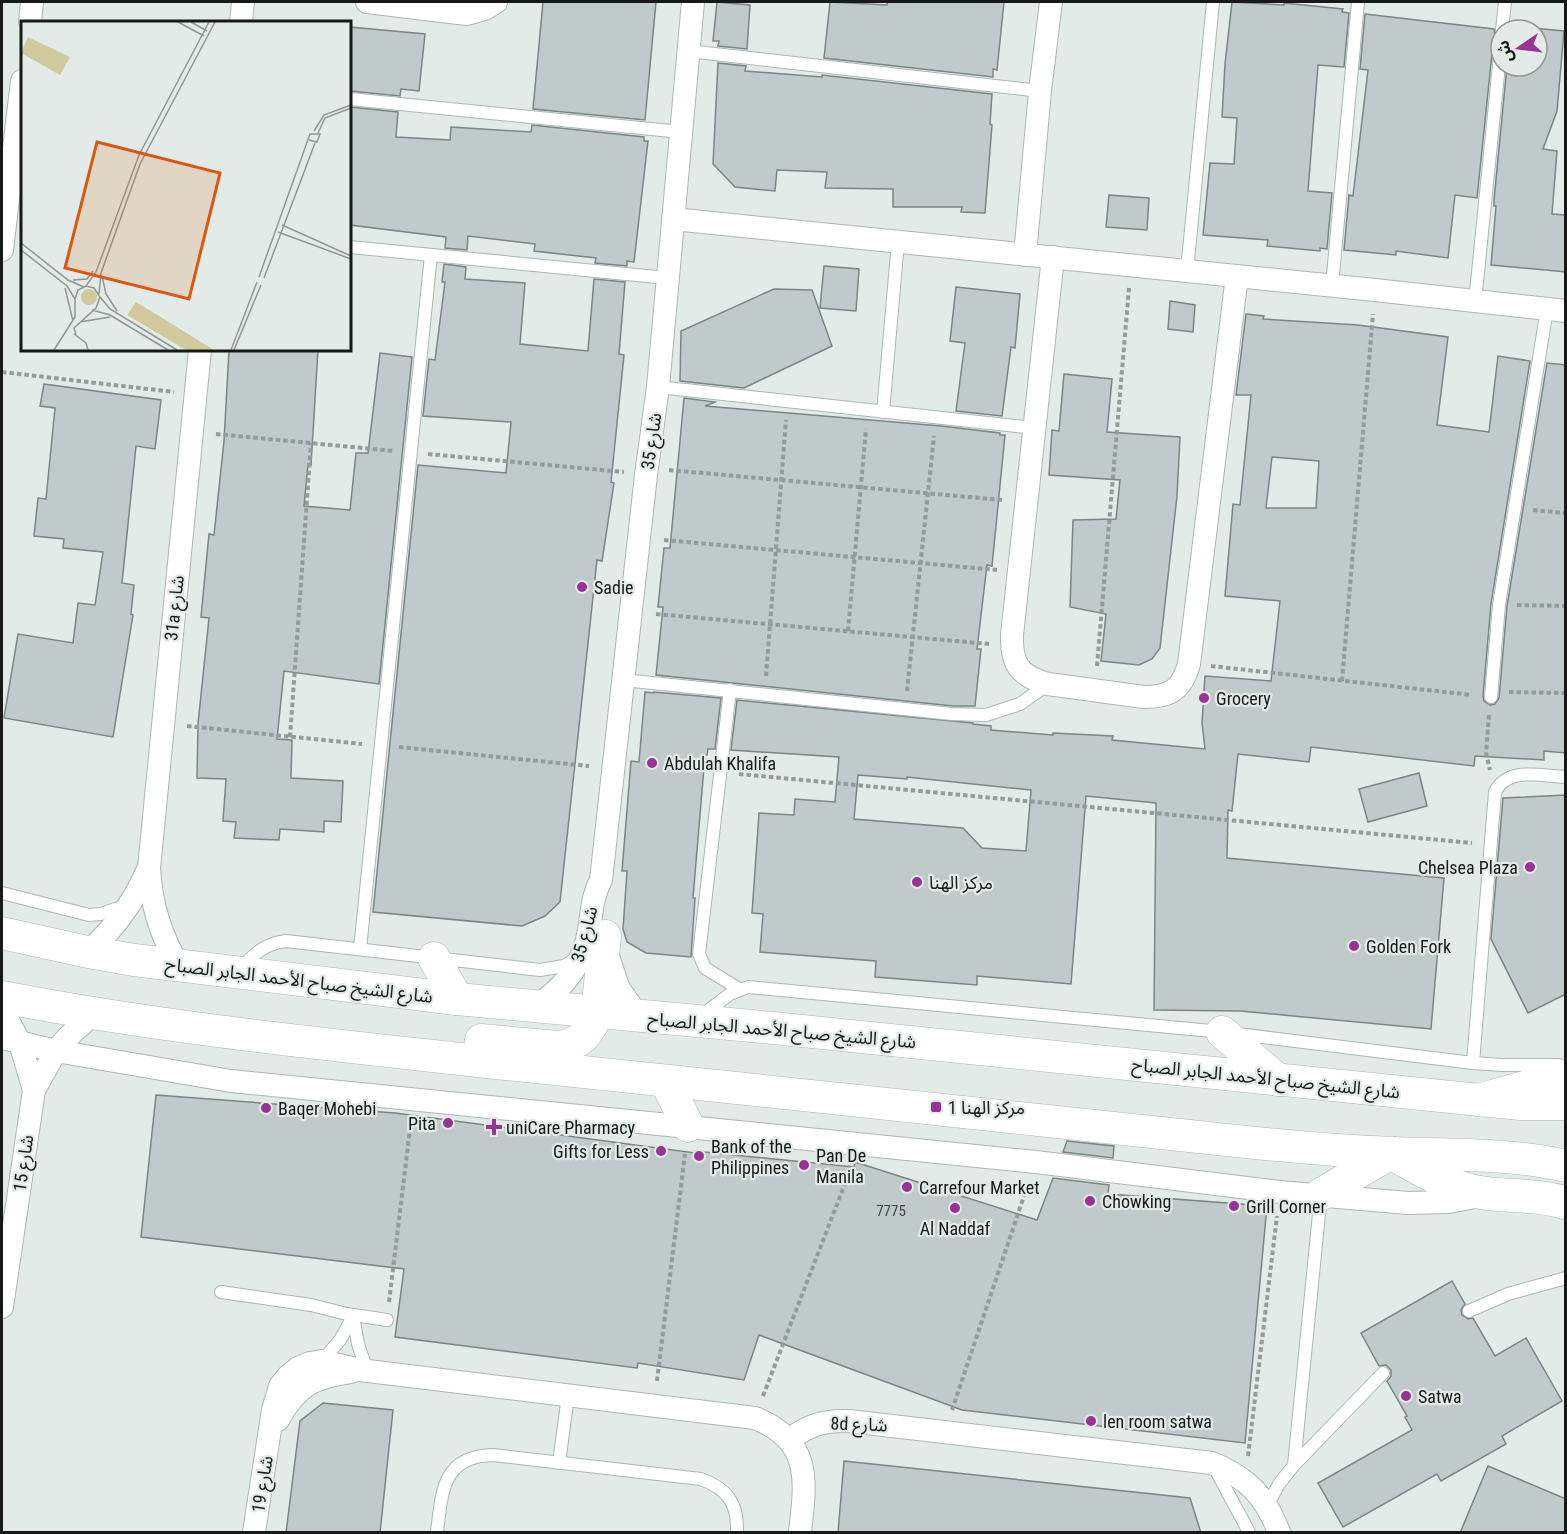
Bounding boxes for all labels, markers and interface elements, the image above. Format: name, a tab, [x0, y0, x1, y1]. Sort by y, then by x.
north arrow	[1489, 18, 1549, 78]
inset map	[21, 21, 351, 351]
text: ش	[1493, 38, 1517, 64]
street label: شارع 35	[637, 411, 669, 471]
street label: 31a شارع	[160, 574, 192, 642]
place label: Sadie	[594, 577, 633, 598]
marker: Sadie	[575, 580, 589, 594]
place label: Grocery	[1216, 688, 1271, 709]
marker: Grocery	[1197, 691, 1211, 705]
place label: Abdulah Khalifa	[664, 753, 776, 774]
marker: Abdulah Khalifa	[645, 756, 659, 770]
place label: Chelsea Plaza	[1418, 857, 1518, 878]
marker: Chelsea Plaza	[1523, 860, 1537, 874]
place label: مركز الهنا	[929, 872, 993, 894]
marker: مركز الهنا	[910, 875, 924, 889]
street label: شارع 35	[566, 904, 605, 965]
place label: Golden Fork	[1366, 936, 1451, 957]
marker: Golden Fork	[1347, 939, 1361, 953]
street label: شارع الشيخ صباح الأحمد الجابر الصباح	[163, 953, 434, 1011]
street label: شارع الشيخ صباح الأحمد الجابر الصباح	[646, 1008, 917, 1056]
street label: شارع الشيخ صباح الأحمد الجابر الصباح	[1130, 1053, 1401, 1107]
place label: مركز الهنا 1	[948, 1097, 1025, 1119]
place label: Baqer Mohebi	[278, 1098, 376, 1119]
marker: مركز الهنا 1	[929, 1100, 943, 1114]
marker: Baqer Mohebi	[259, 1101, 273, 1115]
place label: Pita	[408, 1113, 436, 1134]
marker: Pita	[441, 1116, 455, 1130]
place label: uniCare Pharmacy	[506, 1117, 636, 1138]
marker: uniCare Pharmacy	[487, 1120, 501, 1134]
street label: شارع 15	[9, 1133, 41, 1193]
place label: Bank of the Philippines	[711, 1136, 792, 1178]
place label: Gifts for Less	[553, 1141, 649, 1162]
marker: Gifts for Less	[654, 1144, 668, 1158]
place label: Pan De Manila	[816, 1145, 866, 1187]
marker: Bank of the Philippines	[692, 1149, 706, 1163]
marker: Pan De Manila	[797, 1158, 811, 1172]
place label: Carrefour Market	[919, 1177, 1040, 1198]
marker: Carrefour Market	[900, 1180, 914, 1194]
place label: Chowking	[1102, 1191, 1171, 1212]
marker: Chowking	[1083, 1194, 1097, 1208]
place label: Grill Corner	[1246, 1196, 1327, 1217]
marker: Grill Corner	[1227, 1199, 1241, 1213]
marker: Al Naddaf	[948, 1201, 962, 1215]
house number: 7775	[876, 1202, 906, 1220]
place label: Al Naddaf	[920, 1218, 991, 1239]
place label: Satwa	[1418, 1386, 1462, 1407]
marker: Satwa	[1399, 1389, 1413, 1403]
place label: len room satwa	[1103, 1411, 1212, 1432]
street label: 8d شارع	[830, 1413, 888, 1439]
marker: len room satwa	[1084, 1414, 1098, 1428]
street label: شارع 19	[247, 1454, 281, 1514]

